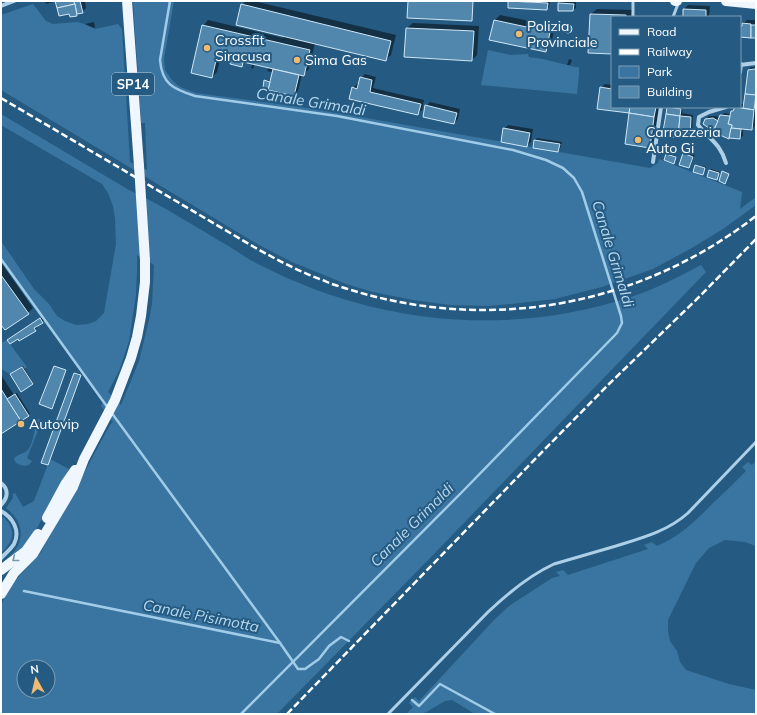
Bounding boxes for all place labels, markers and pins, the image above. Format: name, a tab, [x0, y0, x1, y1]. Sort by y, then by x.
place label: Polizia Provinciale	[527, 17, 597, 51]
marker: Polizia Provinciale	[514, 29, 524, 39]
place label: Crossfit Siracusa	[215, 31, 271, 65]
marker: Crossfit Siracusa	[202, 43, 212, 53]
place label: Sima Gas	[305, 51, 367, 69]
marker: Sima Gas	[292, 55, 302, 65]
place label: Carrozzeria Auto Gi	[646, 123, 721, 157]
marker: Carrozzeria Auto Gi	[633, 135, 643, 145]
place label: Autovip	[29, 415, 79, 433]
marker: Autovip	[16, 419, 26, 429]

